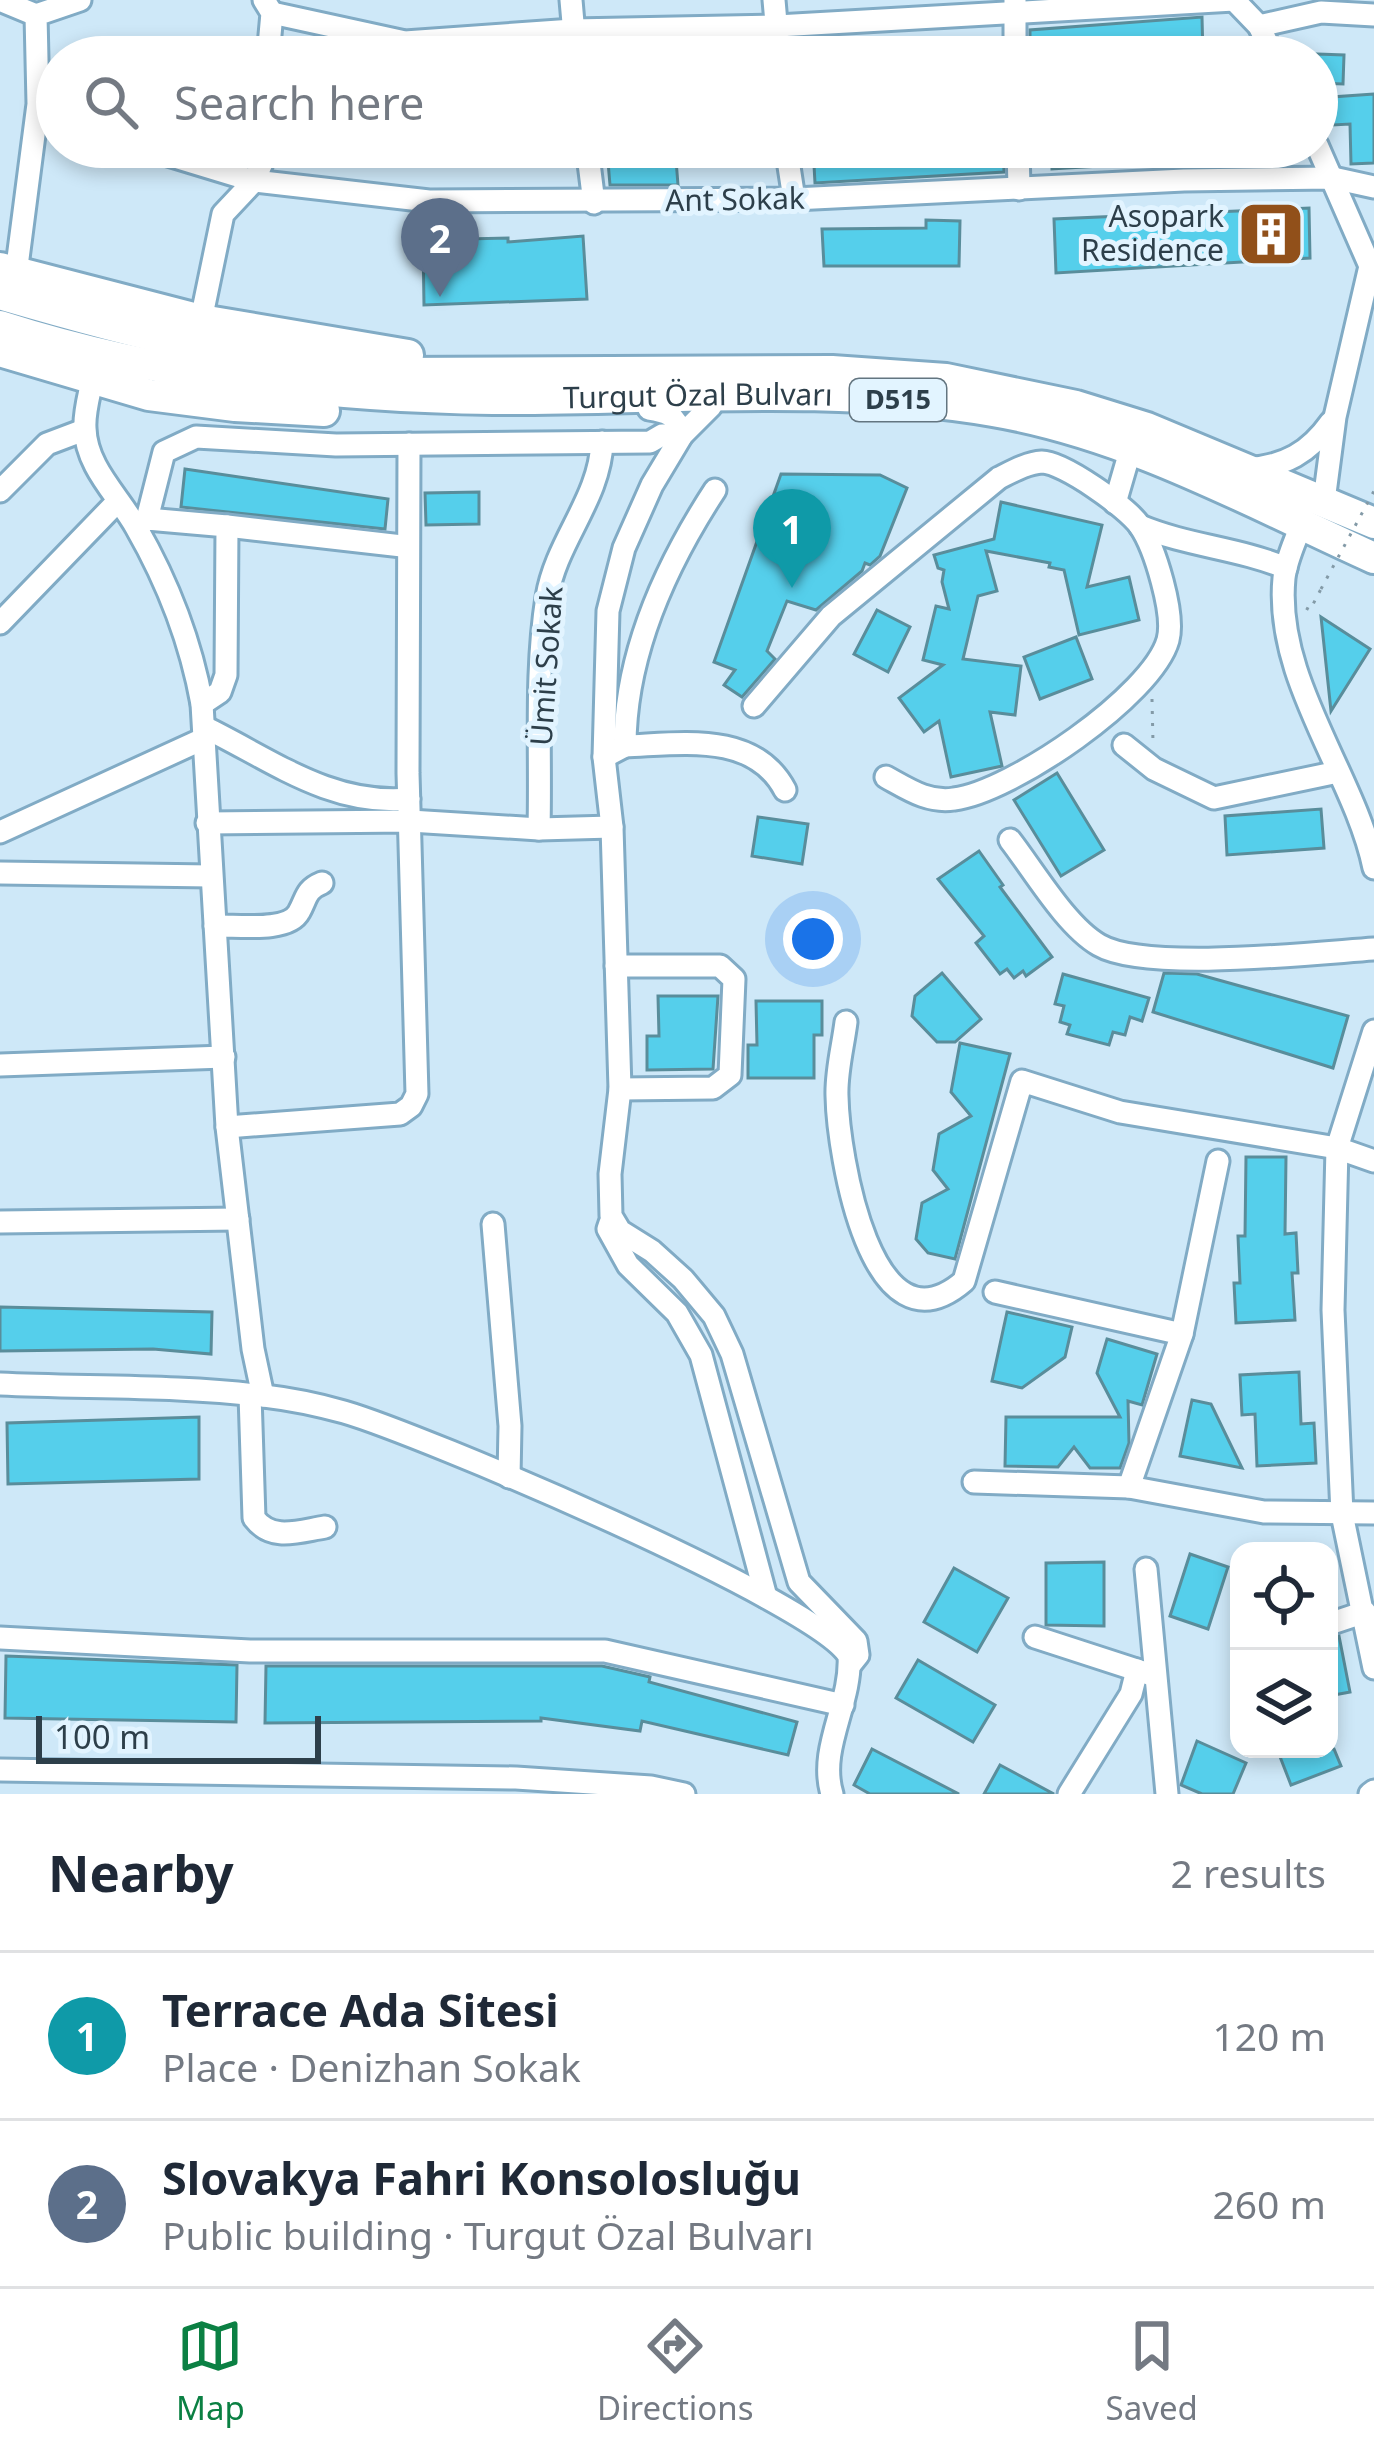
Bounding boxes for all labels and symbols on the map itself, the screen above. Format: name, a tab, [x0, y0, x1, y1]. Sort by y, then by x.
street label: Ant Sokak	[665, 177, 805, 220]
place label: Asopark Residence	[1081, 195, 1224, 270]
pin: 2	[401, 198, 479, 297]
building icon: Asopark Residence	[1236, 199, 1306, 269]
street label: Turgut Özal Bulvarı	[563, 373, 833, 418]
road number: D515	[850, 379, 946, 421]
pin: 1	[753, 489, 831, 588]
street label: Ümit Sokak	[519, 585, 572, 747]
your location	[783, 909, 843, 969]
scale bar	[36, 1710, 321, 1763]

